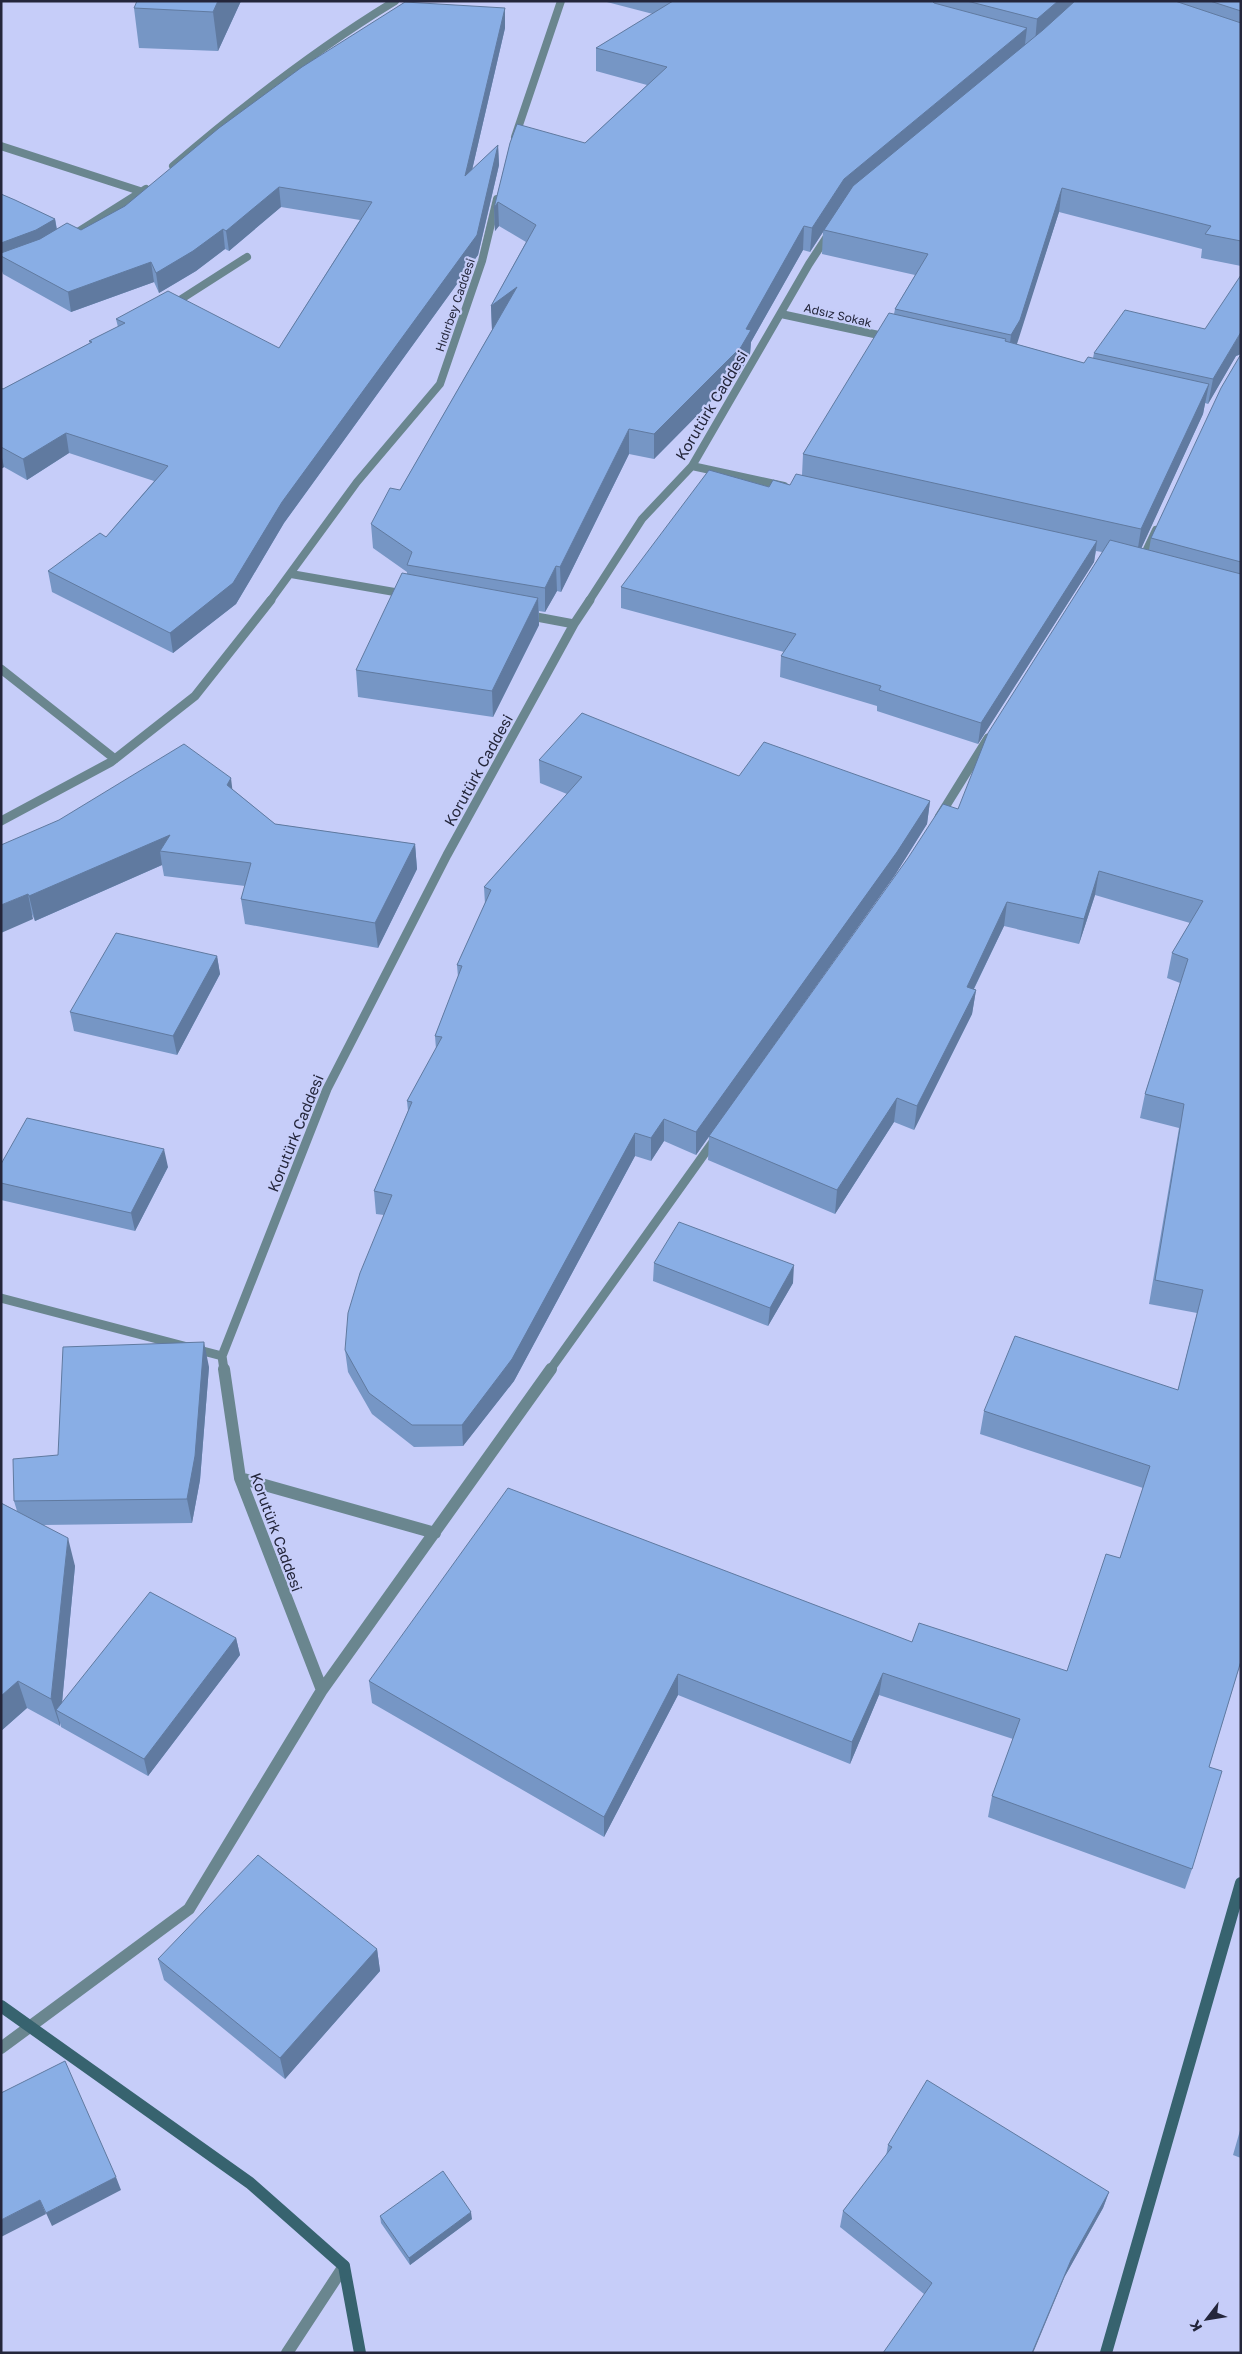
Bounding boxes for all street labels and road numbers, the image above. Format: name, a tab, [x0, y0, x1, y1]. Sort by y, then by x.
street label: Hıdırbey Caddesi	[432, 256, 478, 354]
street label: Adsız Sokak	[803, 300, 874, 330]
street label: Korutürk Caddesi	[671, 347, 751, 463]
street label: Korutürk Caddesi	[440, 711, 516, 829]
street label: Korutürk Caddesi	[263, 1072, 327, 1194]
street label: Korutürk Caddesi	[247, 1470, 307, 1594]

